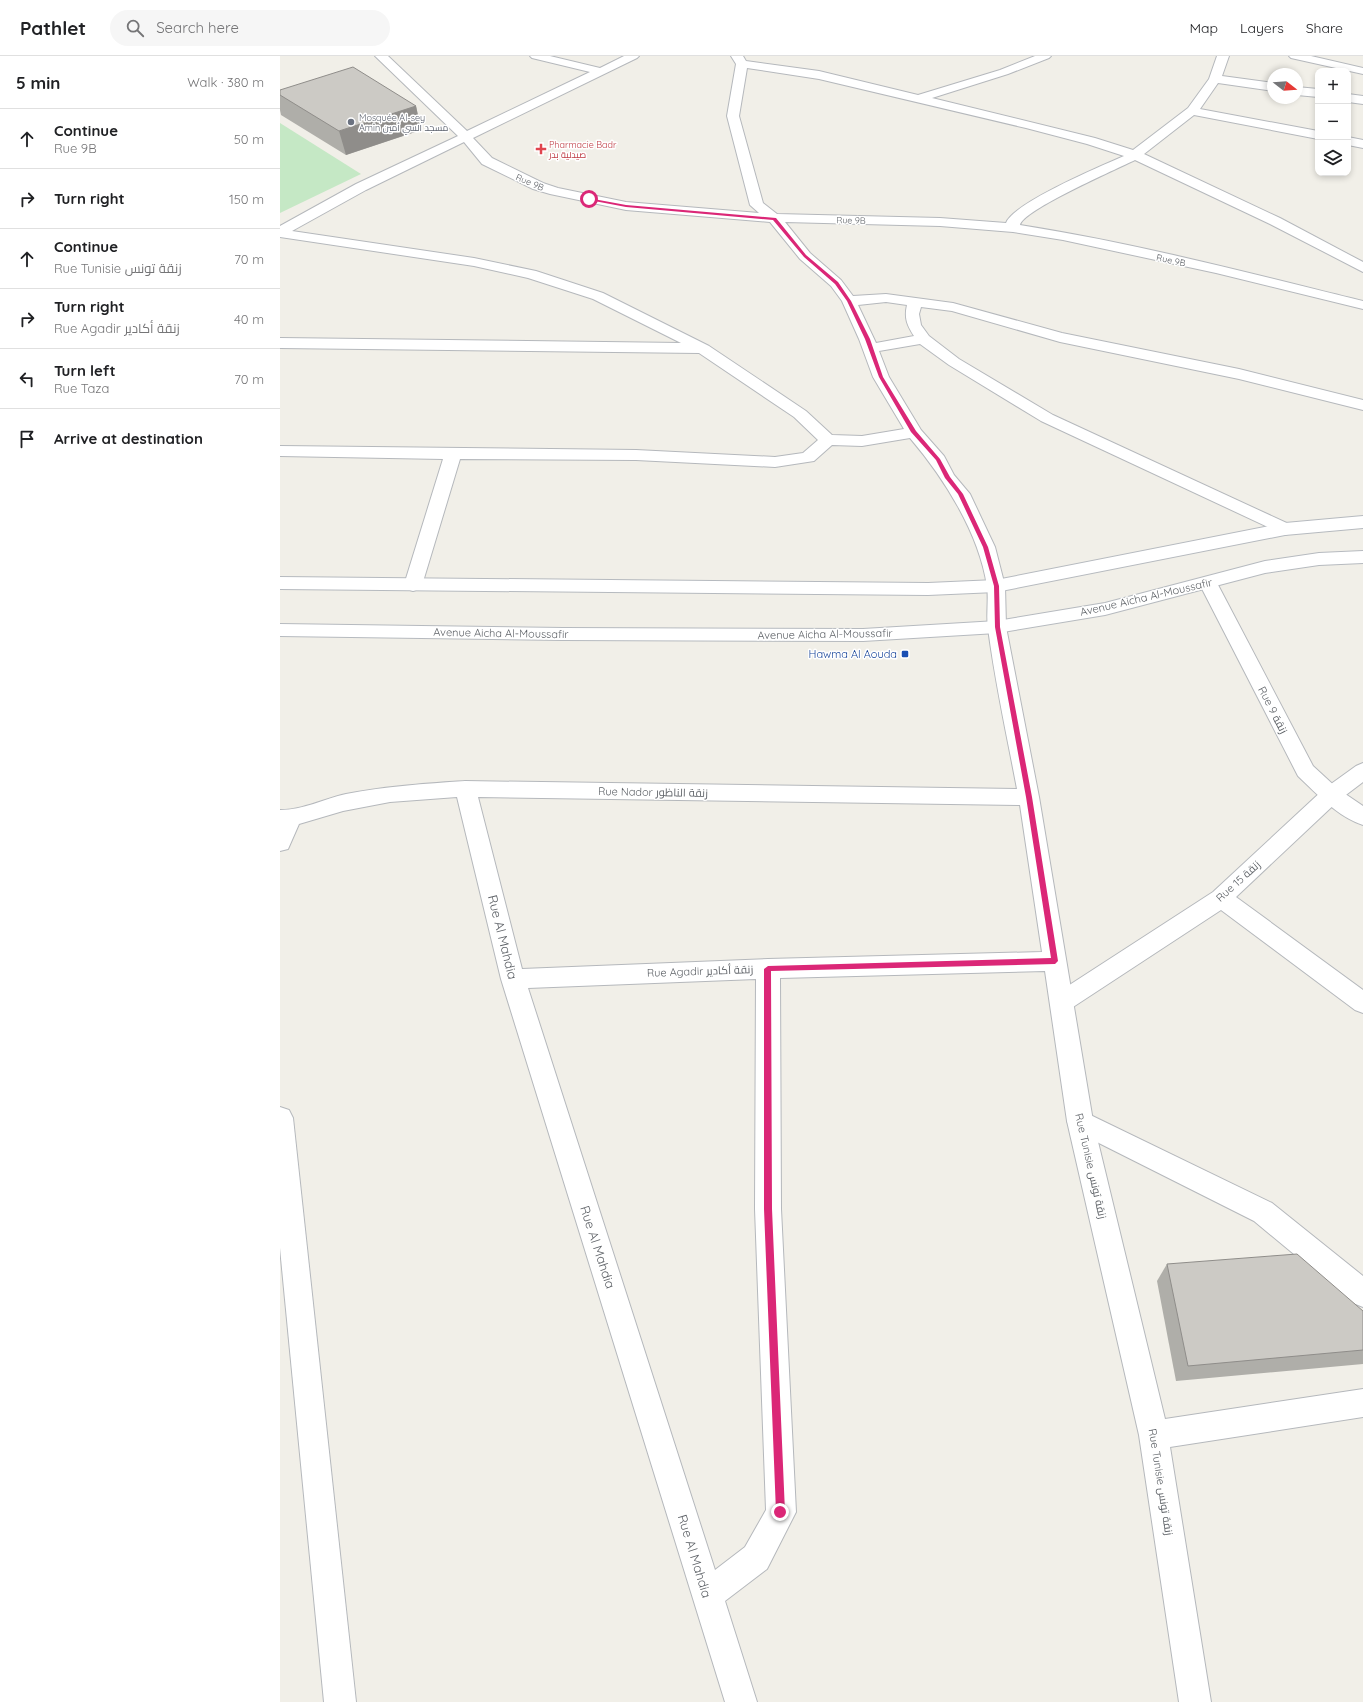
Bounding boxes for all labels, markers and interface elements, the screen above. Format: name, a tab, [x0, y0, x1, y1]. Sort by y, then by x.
search box	[110, 10, 390, 46]
text: Pathlet	[20, 16, 86, 40]
icon: search	[124, 17, 146, 39]
text: Search here	[156, 18, 239, 37]
text: Map	[1189, 19, 1218, 37]
text: Layers	[1240, 19, 1284, 37]
text: Share	[1306, 19, 1343, 37]
north arrow	[1267, 68, 1303, 104]
map controls	[1315, 68, 1351, 176]
button: +	[1315, 68, 1351, 104]
text: 5 min	[16, 72, 60, 93]
text: Walk · 380 m	[187, 74, 264, 90]
button: −	[1315, 104, 1351, 140]
place label: Mosquée Al-sey Amin مسجد السي أمين	[359, 112, 448, 135]
marker: Mosquée Al-sey Amin مسجد السي أمين	[346, 117, 356, 127]
text: Continue	[54, 121, 118, 140]
icon: ahead	[16, 128, 38, 150]
text: 50 m	[234, 131, 264, 147]
place label: Pharmacie Badr صيدلية بدر	[548, 139, 617, 160]
text: Rue 9B	[54, 140, 97, 156]
button: layers	[1315, 140, 1351, 176]
marker: Pharmacie Badr صيدلية بدر	[536, 144, 546, 154]
street label: Rue 9B	[514, 171, 546, 193]
icon: right	[16, 188, 38, 210]
text: Turn right	[54, 189, 125, 208]
route start	[580, 190, 598, 208]
text: 150 m	[229, 191, 264, 207]
street label: Rue 9B	[836, 214, 866, 226]
text: Continue	[54, 237, 118, 256]
icon: ahead	[16, 248, 38, 270]
text: 70 m	[234, 251, 264, 267]
street label: Rue 9B	[1155, 252, 1187, 268]
text: Rue Tunisie زنقة تونس	[54, 260, 182, 276]
text: Turn right	[54, 297, 125, 316]
icon: right	[16, 308, 38, 330]
text: 40 m	[234, 311, 264, 327]
text: Rue Agadir زنقة أكادير	[54, 320, 180, 336]
text: Turn left	[54, 361, 116, 380]
icon: left	[16, 368, 38, 390]
text: 70 m	[234, 371, 264, 387]
text: Rue Taza	[54, 380, 109, 396]
icon: arrive	[16, 428, 38, 450]
text: Arrive at destination	[54, 429, 203, 448]
street label: Avenue Aicha Al-Moussafir	[1079, 575, 1214, 619]
street label: Avenue Aicha Al-Moussafir	[433, 625, 569, 641]
street label: Avenue Aicha Al-Moussafir	[757, 626, 893, 642]
place label: Hawma Al Aouda	[809, 647, 897, 661]
marker: Hawma Al Aouda	[900, 649, 910, 659]
street label: Rue 9 زنقة	[1255, 684, 1291, 736]
street label: Rue Nador زنقة الناظور	[598, 784, 708, 800]
street label: Rue 15 زنقة	[1213, 857, 1263, 905]
street label: Rue Al Mahdia	[485, 893, 521, 981]
street label: Rue Agadir زنقة أكادير	[647, 962, 754, 980]
street label: Rue Tunisie زنقة تونس	[1072, 1112, 1110, 1220]
street label: Rue Al Mahdia	[577, 1203, 619, 1291]
street label: Rue Tunisie زنقة تونس	[1146, 1428, 1176, 1537]
route end	[771, 1503, 789, 1521]
street label: Rue Al Mahdia	[675, 1512, 715, 1600]

